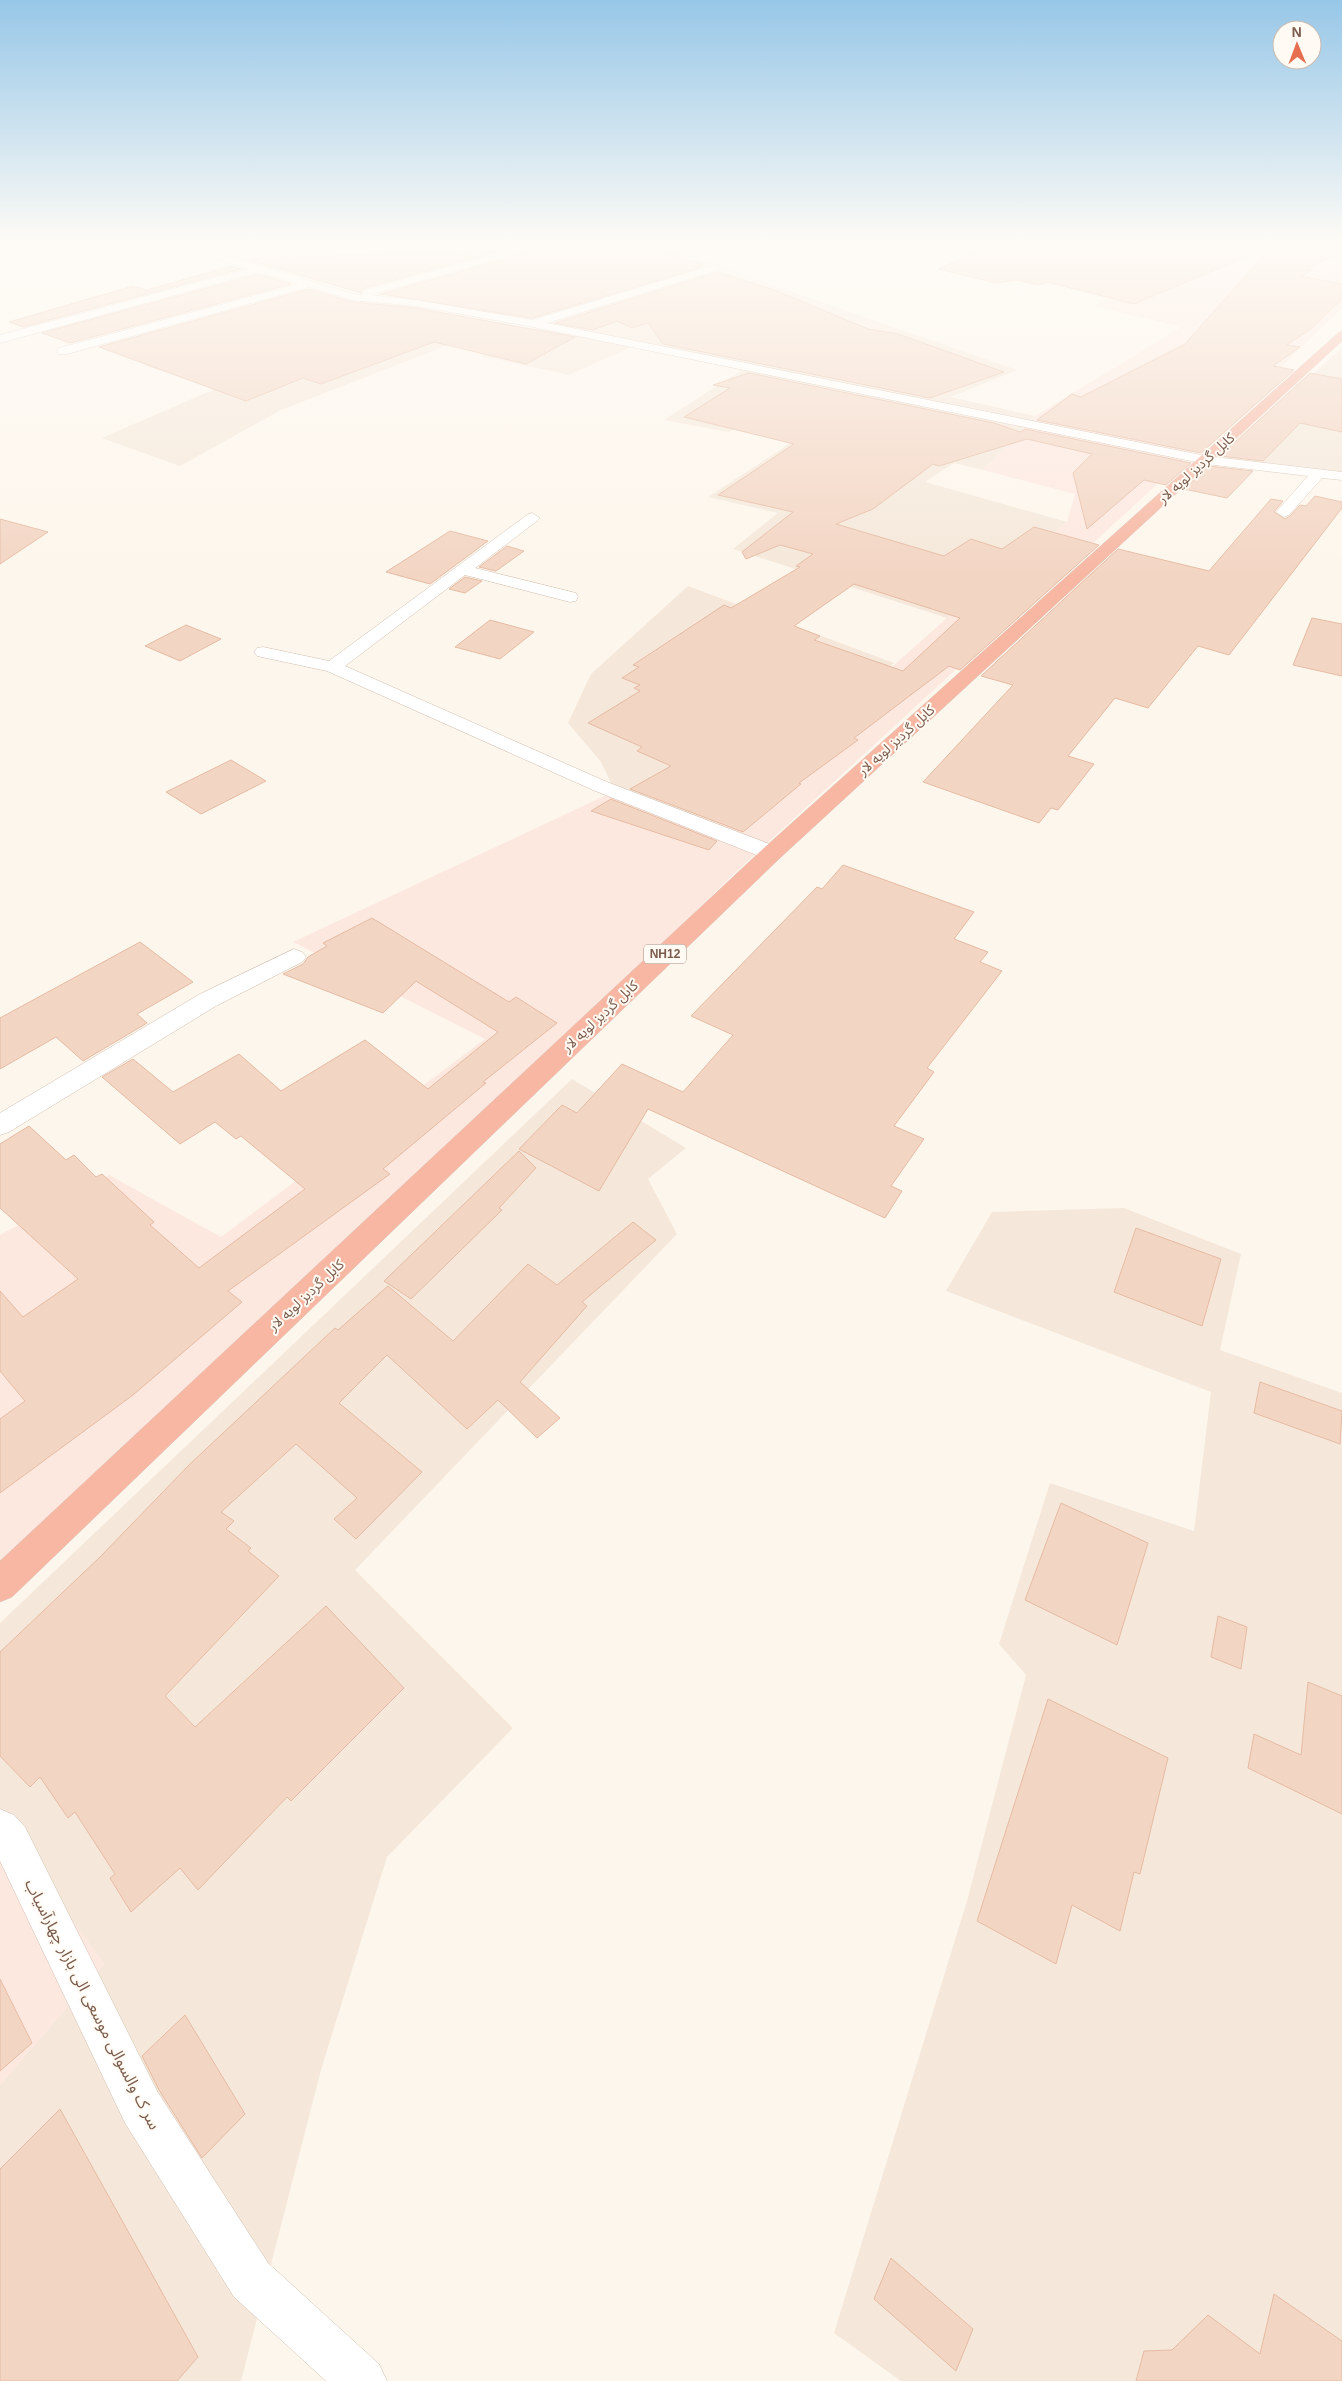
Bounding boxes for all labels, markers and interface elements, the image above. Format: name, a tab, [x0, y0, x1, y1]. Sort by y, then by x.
north arrow	[1272, 20, 1322, 70]
text: N	[1292, 24, 1302, 40]
street label: کابل گردیز لویه لار	[1154, 429, 1238, 508]
street label: کابل گردیز لویه لار	[854, 701, 938, 780]
road number: NH12	[644, 944, 686, 964]
street label: کابل گردیز لویه لار	[558, 977, 642, 1056]
street label: کابل گردیز لویه لار	[264, 1256, 348, 1335]
street label: سر ک والسوالی موسعی الی بازار چهارآسیاب	[20, 1876, 163, 2133]

